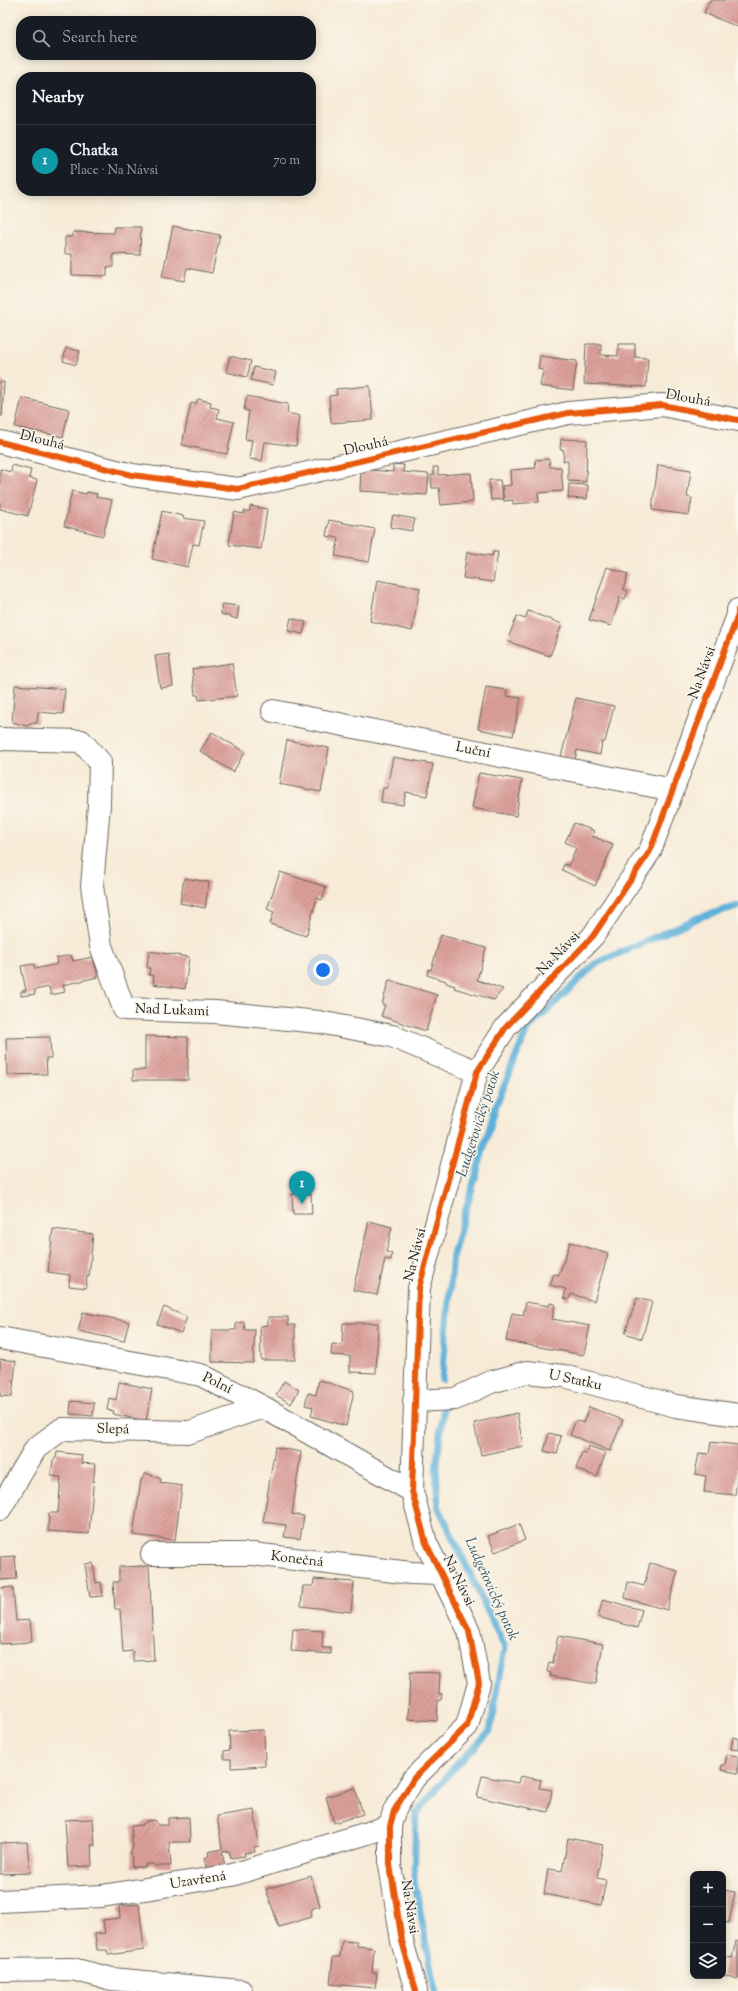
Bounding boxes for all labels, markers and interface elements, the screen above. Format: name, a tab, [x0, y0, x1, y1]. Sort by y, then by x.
search box	[16, 16, 316, 60]
icon: search	[30, 27, 52, 49]
text: Search here	[62, 28, 137, 49]
text: Nearby	[32, 86, 84, 110]
text: Chatka	[70, 141, 118, 162]
text: 1	[43, 152, 47, 170]
text: 70 m	[273, 152, 300, 170]
text: Place · Na Návsi	[70, 162, 158, 180]
street label: Dlouhá	[664, 385, 713, 413]
street label: Dlouhá	[18, 426, 67, 456]
street label: Dlouhá	[342, 432, 391, 462]
street label: Na Návsi	[684, 644, 722, 702]
street label: Luční	[454, 738, 492, 764]
street label: Na Návsi	[533, 927, 585, 981]
your location	[313, 960, 333, 980]
street label: Nad Lukami	[134, 1000, 210, 1022]
water label: Ludgeřovický potok	[452, 1068, 506, 1180]
pin: 1	[289, 1171, 315, 1204]
street label: Na Návsi	[400, 1226, 432, 1284]
street label: U Statku	[546, 1366, 604, 1396]
street label: Polní	[199, 1368, 235, 1400]
street label: Slepá	[96, 1420, 130, 1440]
water label: Ludgeřovický potok	[459, 1534, 523, 1644]
street label: Konečná	[270, 1547, 325, 1573]
street label: Na Návsi	[437, 1552, 479, 1610]
street label: Uzavřená	[168, 1867, 228, 1895]
map controls	[690, 1871, 726, 1979]
button: +	[690, 1871, 726, 1907]
street label: Na Návsi	[395, 1878, 423, 1936]
button: −	[690, 1907, 726, 1943]
button: layers	[690, 1943, 726, 1979]

